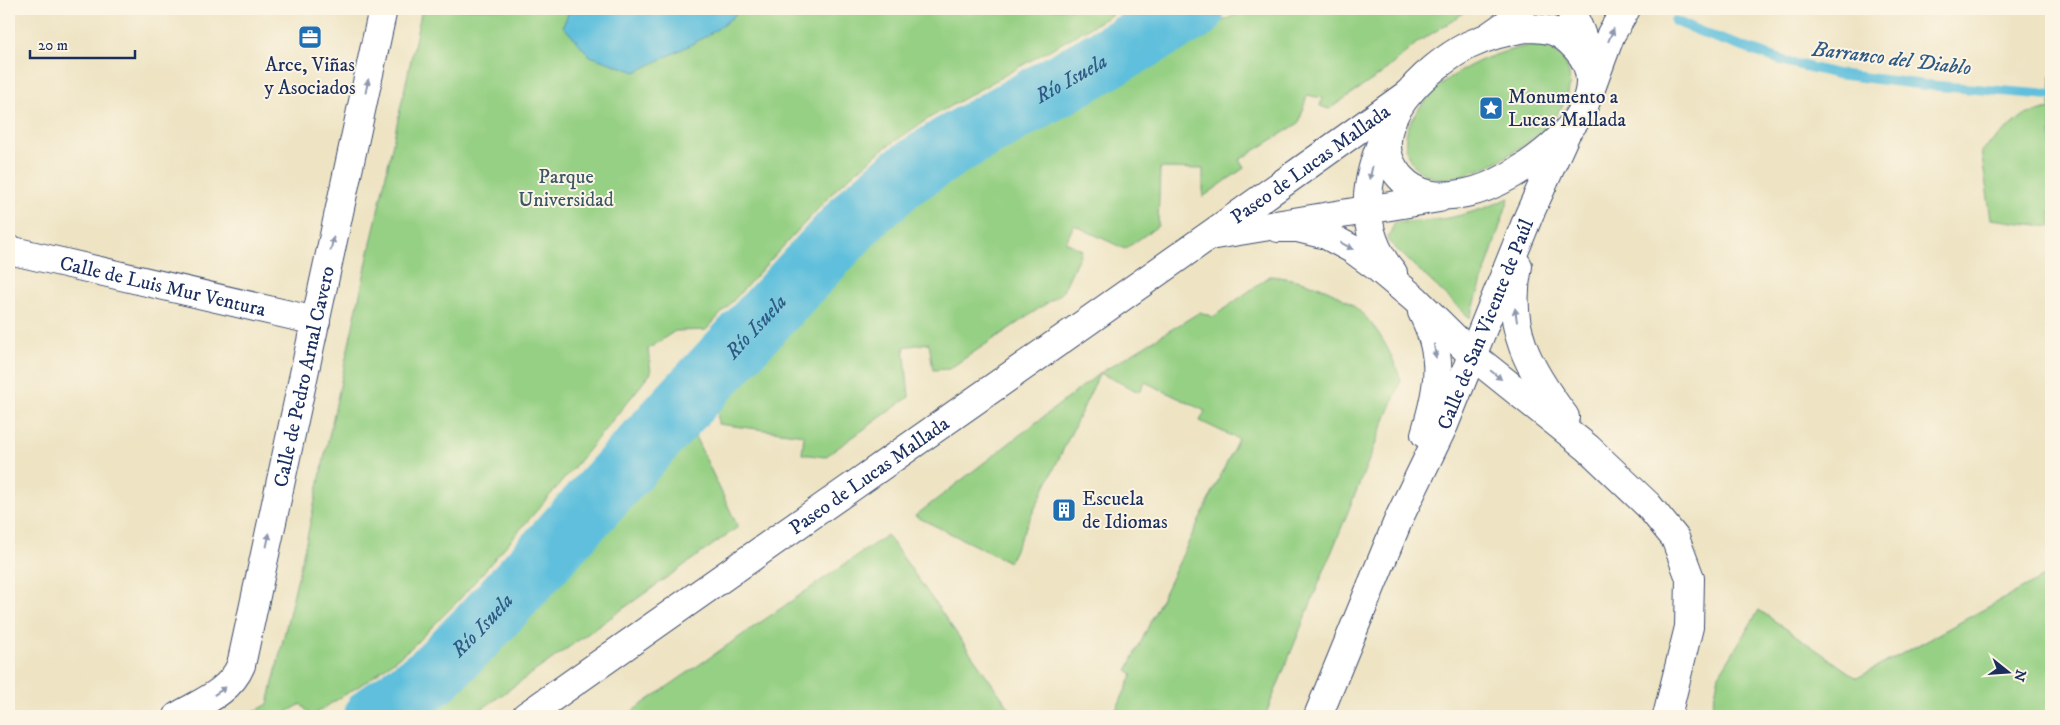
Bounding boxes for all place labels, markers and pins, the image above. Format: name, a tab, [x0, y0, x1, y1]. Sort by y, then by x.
office icon: Arce, Viñas y Asociados	[297, 24, 323, 50]
place label: Arce, Viñas y Asociados	[264, 53, 356, 101]
place label: Monumento a Lucas Mallada	[1508, 85, 1626, 133]
place icon: Monumento a Lucas Mallada	[1478, 95, 1504, 121]
place label: Escuela de Idiomas	[1082, 487, 1168, 535]
building icon: Escuela de Idiomas	[1051, 497, 1077, 523]

